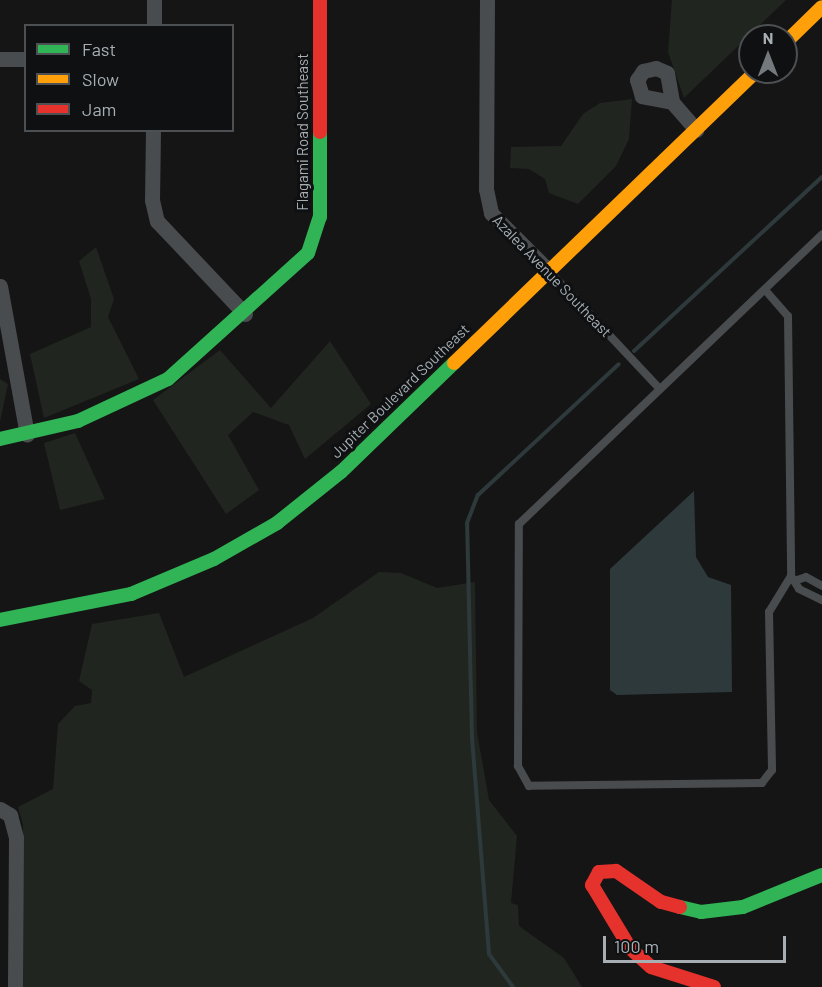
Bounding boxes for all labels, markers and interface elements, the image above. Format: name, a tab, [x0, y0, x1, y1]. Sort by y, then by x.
legend	[24, 24, 234, 132]
north arrow	[738, 24, 798, 84]
text: N	[763, 28, 773, 47]
text: Fast	[82, 38, 116, 60]
street label: Flagami Road Southeast	[294, 53, 312, 211]
text: Slow	[82, 68, 119, 90]
text: Jam	[82, 98, 116, 120]
street label: Azalea Avenue Southeast	[489, 211, 615, 341]
street label: Jupiter Boulevard Southeast	[327, 320, 473, 462]
scale bar	[606, 924, 789, 962]
text: 100 m	[614, 935, 659, 957]

